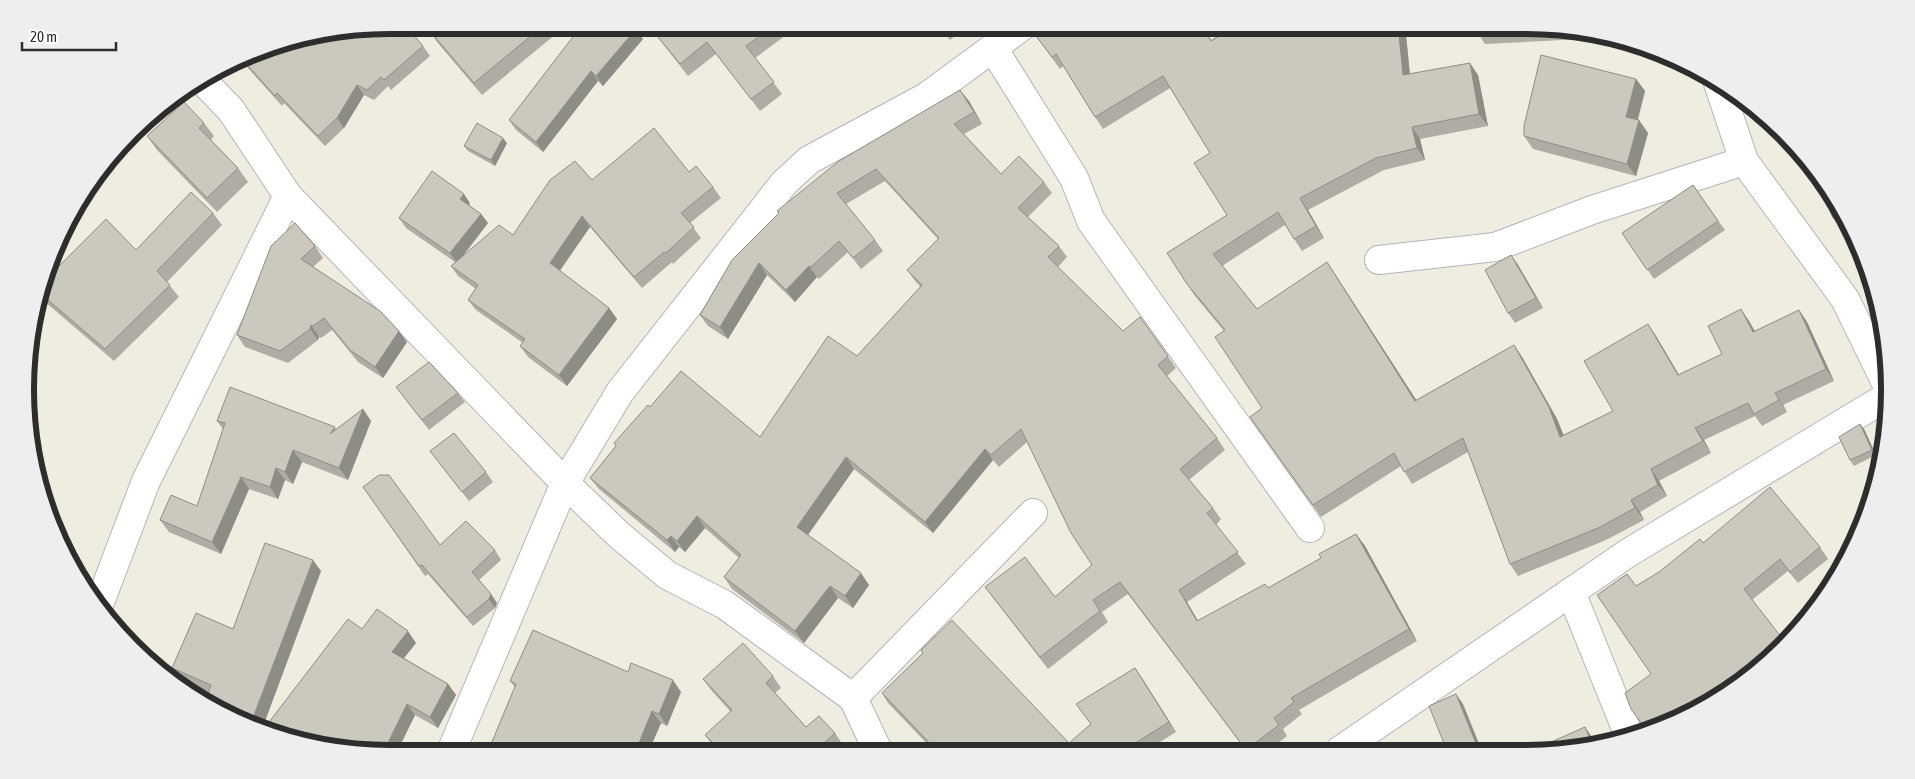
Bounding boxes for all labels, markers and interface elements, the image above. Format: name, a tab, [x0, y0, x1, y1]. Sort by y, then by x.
scale bar	[22, 20, 116, 52]
text: 20 m	[30, 28, 57, 45]

